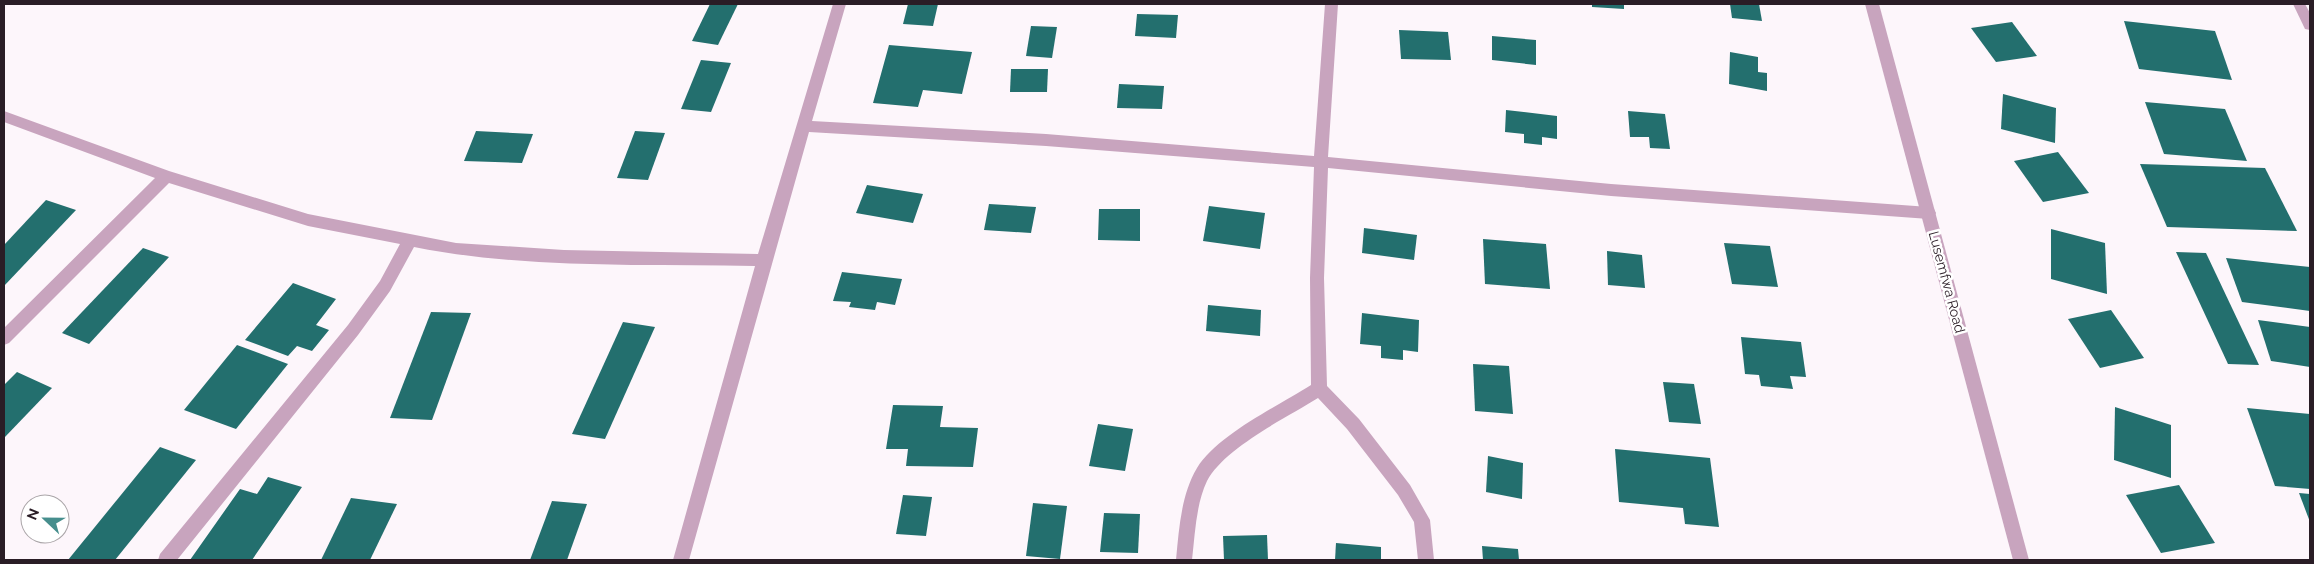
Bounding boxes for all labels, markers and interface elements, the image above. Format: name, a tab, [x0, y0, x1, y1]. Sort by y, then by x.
street label: Lusemfwa Road	[1926, 229, 1968, 335]
north arrow	[20, 494, 70, 544]
text: N	[24, 506, 42, 522]

